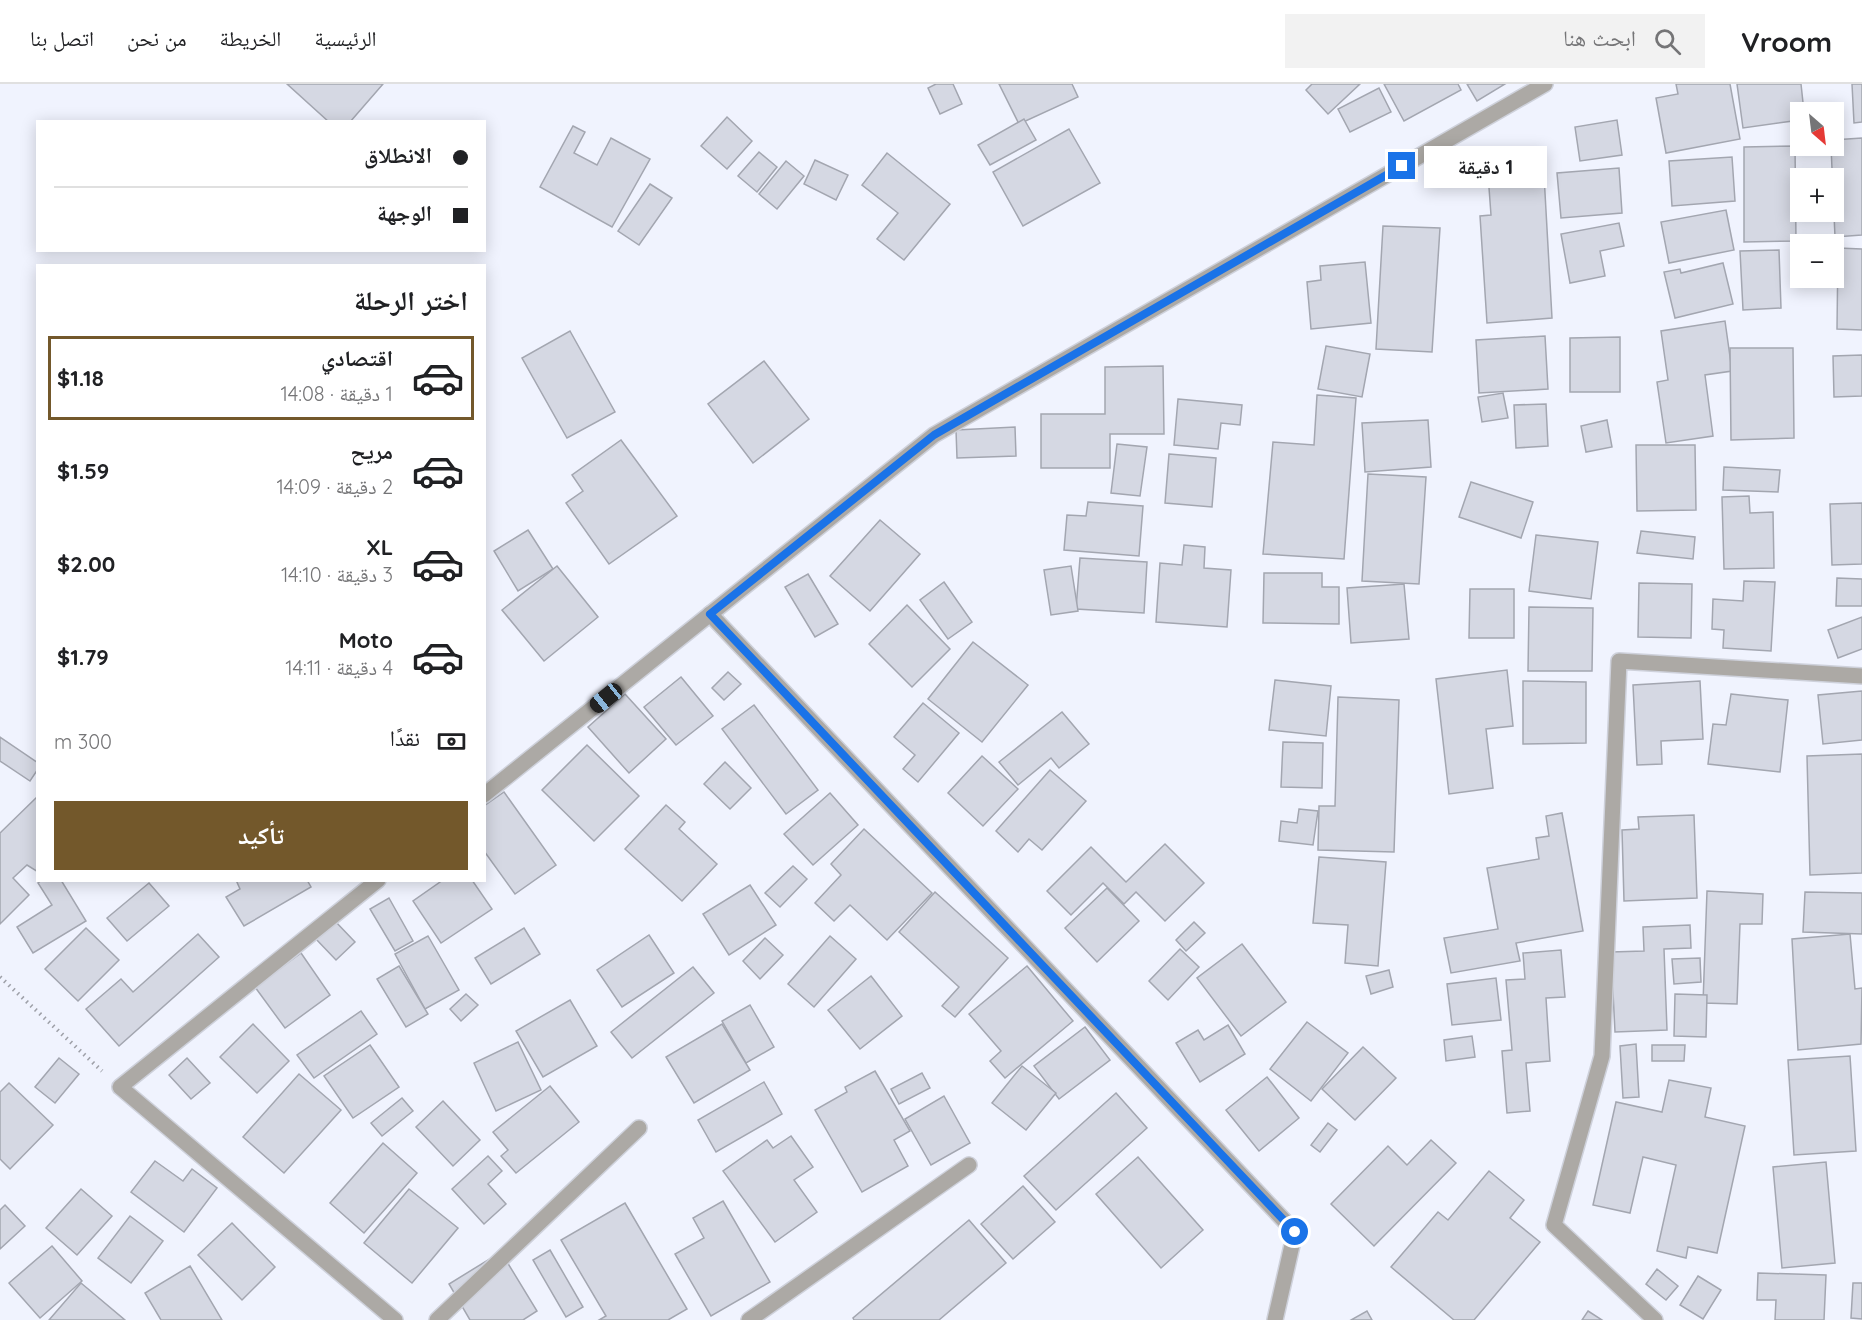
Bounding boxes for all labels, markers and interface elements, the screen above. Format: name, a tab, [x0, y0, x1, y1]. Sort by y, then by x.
search box	[1285, 14, 1705, 68]
text: ابحث هنا	[1563, 24, 1636, 52]
text: Vroom	[1741, 24, 1832, 59]
text: اتصل بنا	[30, 25, 94, 51]
text: من نحن	[127, 25, 187, 51]
text: الخريطة	[220, 25, 281, 51]
text: الرئيسية	[314, 25, 377, 51]
icon: search	[1651, 25, 1684, 58]
north arrow	[1790, 102, 1844, 156]
map controls	[1790, 102, 1844, 288]
text: الانطلاق	[364, 141, 432, 169]
callout: 1 دقيقة	[1423, 145, 1546, 187]
route end	[1388, 152, 1415, 179]
text: 1 دقيقة	[1458, 154, 1513, 179]
button: +	[1790, 168, 1844, 222]
text: الوجهة	[377, 199, 432, 227]
button: −	[1790, 234, 1844, 288]
text: اختر الرحلة	[354, 283, 468, 317]
text: اقتصادي	[321, 344, 393, 372]
icon: car	[411, 351, 465, 405]
text: $1.18	[57, 364, 104, 392]
text: 1 دقيقة · 14:08	[281, 381, 393, 406]
text: مريح	[350, 437, 393, 465]
icon: car	[411, 444, 465, 498]
text: $1.59	[57, 457, 109, 485]
text: 2 دقيقة · 14:09	[277, 474, 393, 499]
text: XL	[366, 533, 393, 561]
icon: car	[411, 537, 465, 591]
text: $2.00	[57, 550, 115, 578]
text: 3 دقيقة · 14:10	[281, 562, 393, 587]
text: Moto	[339, 626, 393, 654]
icon: car	[411, 630, 465, 684]
text: $1.79	[57, 643, 109, 671]
text: 4 دقيقة · 14:11	[285, 655, 393, 680]
car	[586, 680, 626, 716]
text: نقدًا	[390, 724, 420, 752]
icon: cash	[435, 725, 468, 758]
text: 300 m	[54, 729, 112, 754]
button: تأكيد	[54, 801, 468, 870]
route start	[1281, 1218, 1308, 1245]

